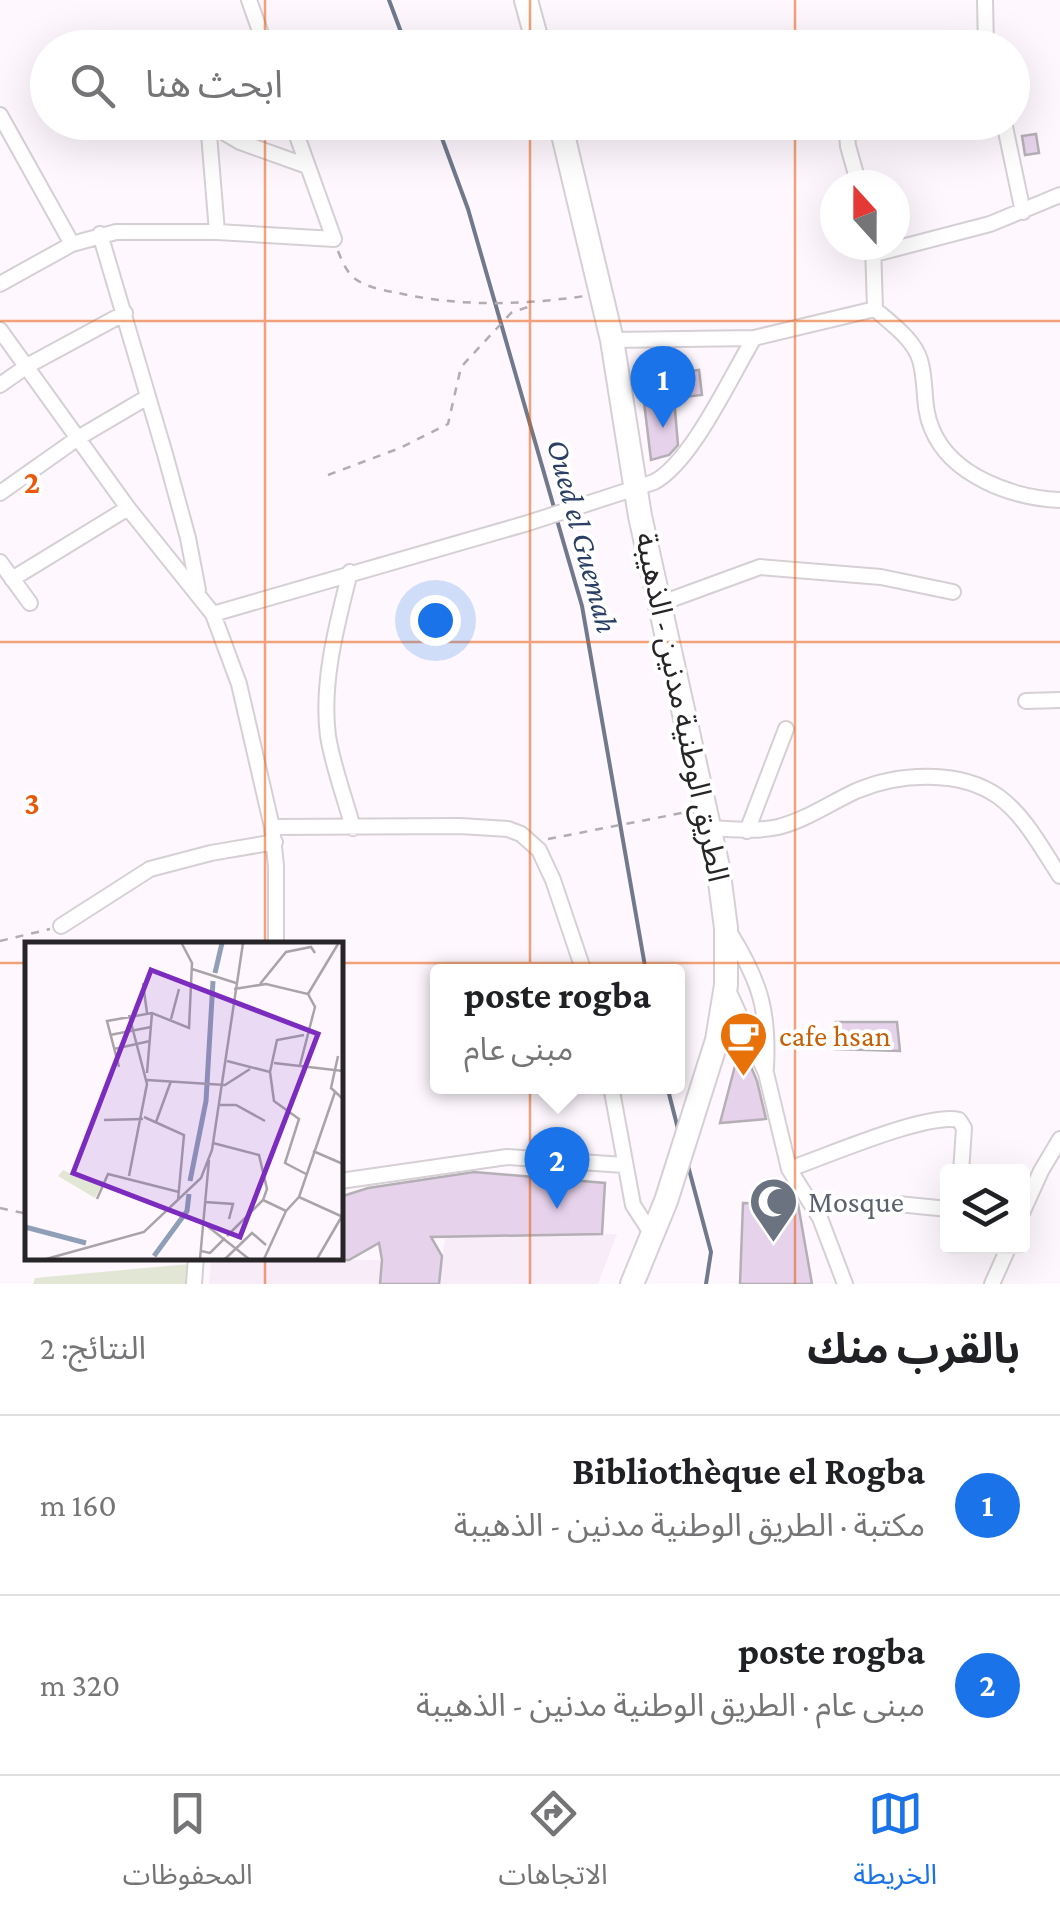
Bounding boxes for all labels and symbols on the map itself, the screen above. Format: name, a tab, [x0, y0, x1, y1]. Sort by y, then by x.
north arrow	[820, 170, 910, 260]
pin: 1	[630, 346, 696, 428]
water label: Oued el Guemah	[540, 435, 626, 637]
text: 2	[24, 464, 40, 500]
street label: الطريق الوطنية مدنين - الذهيبة	[627, 529, 736, 885]
your location	[410, 595, 461, 646]
text: 3	[24, 785, 40, 821]
inset map	[25, 942, 342, 1259]
cafe icon: cafe hsan	[718, 1010, 770, 1078]
place label: cafe hsan	[779, 1019, 891, 1052]
pin: 2	[524, 1126, 590, 1209]
mosque icon: Mosque	[747, 1176, 799, 1244]
place label: Mosque	[808, 1185, 904, 1219]

